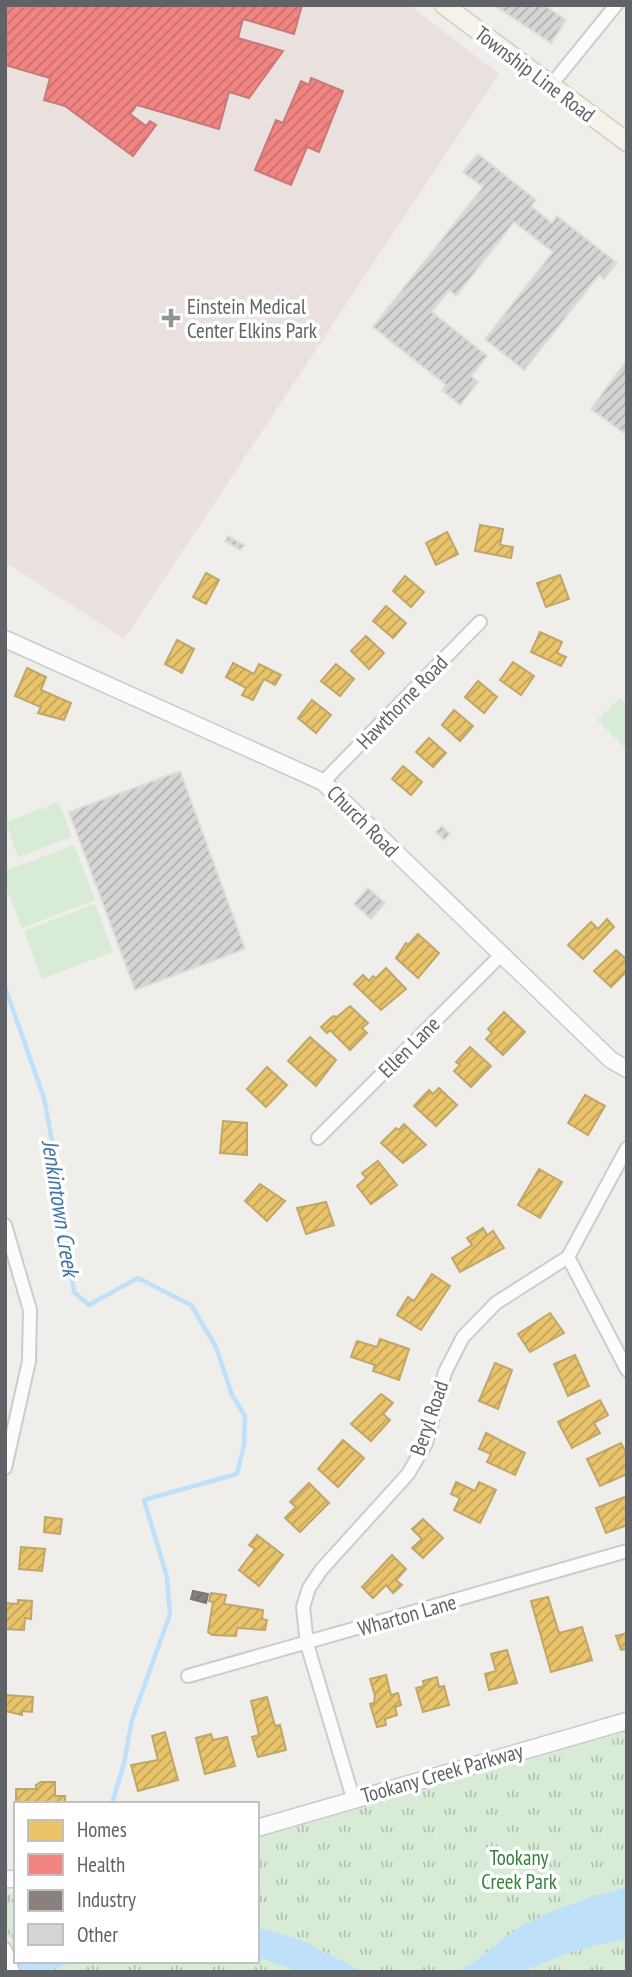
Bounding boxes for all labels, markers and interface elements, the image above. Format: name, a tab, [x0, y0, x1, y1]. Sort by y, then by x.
street label: Township Line Road	[470, 20, 600, 128]
place label: Einstein Medical Center Elkins Park	[187, 293, 317, 344]
marker: Einstein Medical Center Elkins Park	[161, 308, 181, 328]
street label: Hawthorne Road	[351, 649, 453, 755]
street label: Church Road	[321, 779, 405, 863]
street label: Ellen Lane	[373, 1011, 445, 1083]
water label: Jenkintown Creek	[36, 1137, 87, 1281]
street label: Beryl Road	[404, 1377, 454, 1459]
street label: Wharton Lane	[355, 1588, 459, 1642]
street label: Tookany Creek Parkway	[358, 1737, 526, 1809]
legend	[14, 1802, 259, 1963]
text: Homes	[77, 1816, 127, 1843]
park label: Tookany Creek Park	[481, 1844, 557, 1895]
text: Health	[77, 1851, 125, 1878]
text: Industry	[77, 1886, 136, 1913]
text: Other	[77, 1921, 118, 1948]

